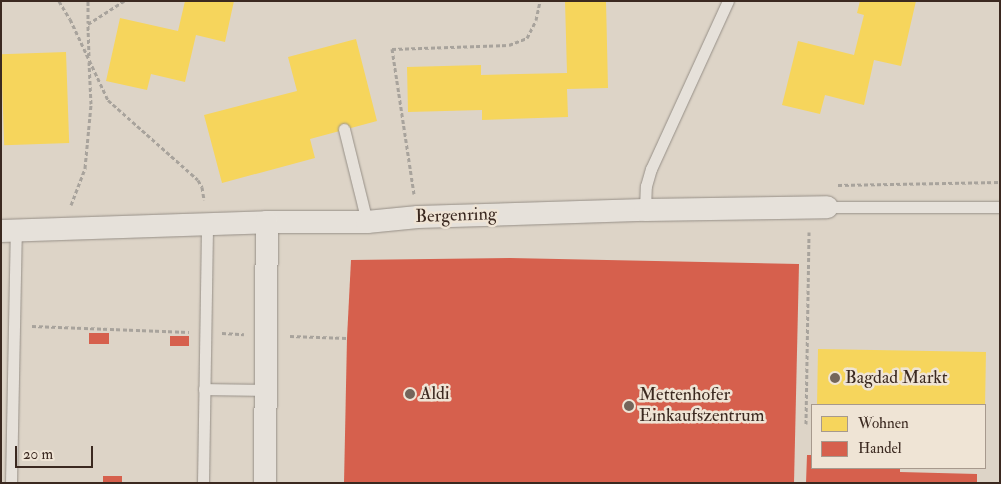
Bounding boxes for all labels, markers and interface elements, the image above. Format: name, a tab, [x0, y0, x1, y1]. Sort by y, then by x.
street label: Bergenring	[415, 204, 497, 228]
place label: Bagdad Markt	[845, 367, 948, 389]
marker: Bagdad Markt	[829, 372, 841, 384]
place label: Aldi	[420, 383, 450, 405]
place label: Mettenhofer Einkaufszentrum	[639, 385, 764, 428]
marker: Aldi	[404, 388, 416, 400]
marker: Mettenhofer Einkaufszentrum	[623, 400, 635, 412]
legend	[811, 404, 986, 469]
text: Wohnen	[858, 414, 909, 433]
scale bar	[18, 436, 95, 468]
text: Handel	[858, 439, 902, 458]
text: 20 m	[23, 445, 53, 464]

